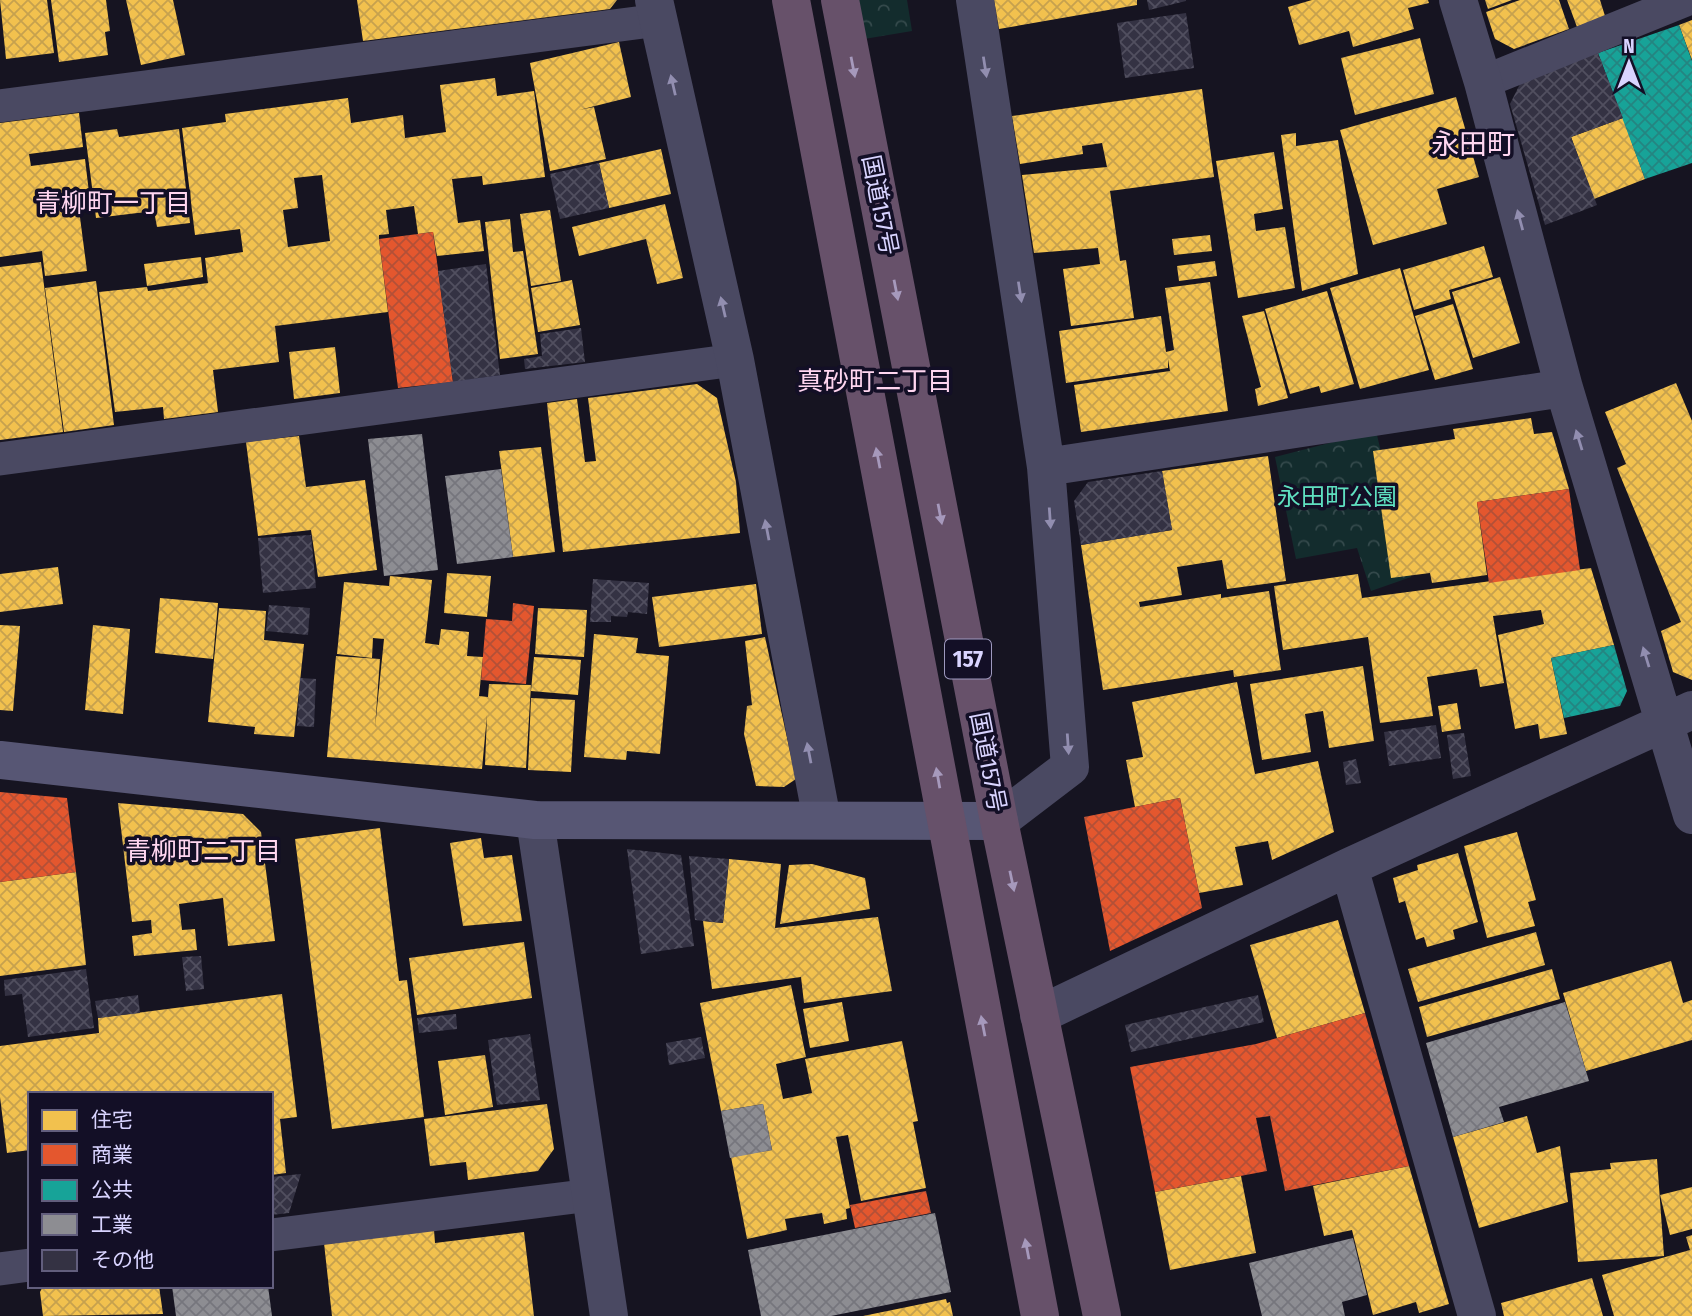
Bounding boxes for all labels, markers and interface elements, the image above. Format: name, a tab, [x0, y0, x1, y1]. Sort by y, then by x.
north arrow	[1594, 28, 1664, 98]
text: N	[1623, 35, 1635, 58]
one-way arrow	[848, 56, 859, 78]
one-way arrow	[980, 57, 991, 79]
one-way arrow	[668, 74, 679, 96]
district label: 永田町	[1431, 128, 1515, 161]
street label: 国道157号	[857, 152, 903, 258]
district label: 青柳町一丁目	[35, 188, 191, 219]
one-way arrow	[1514, 209, 1524, 230]
one-way arrow	[891, 279, 902, 301]
one-way arrow	[1015, 281, 1026, 303]
one-way arrow	[718, 296, 729, 318]
district label: 真砂町二丁目	[797, 366, 953, 397]
one-way arrow	[1574, 429, 1584, 450]
one-way arrow	[872, 447, 883, 469]
park label: 永田町公園	[1277, 483, 1397, 511]
one-way arrow	[934, 503, 945, 525]
one-way arrow	[1045, 507, 1056, 529]
one-way arrow	[761, 519, 772, 541]
road number: 157	[945, 639, 991, 678]
one-way arrow	[1640, 646, 1650, 667]
street label: 国道157号	[965, 709, 1011, 815]
one-way arrow	[1063, 734, 1074, 756]
one-way arrow	[803, 742, 814, 764]
one-way arrow	[932, 767, 943, 789]
district label: 青柳町二丁目	[125, 836, 281, 867]
one-way arrow	[1006, 870, 1017, 892]
one-way arrow	[978, 1015, 989, 1037]
legend	[28, 1092, 273, 1288]
text: 住宅	[91, 1107, 133, 1133]
text: 商業	[91, 1142, 133, 1168]
text: 公共	[91, 1177, 133, 1203]
text: 工業	[91, 1212, 133, 1238]
one-way arrow	[1021, 1238, 1032, 1260]
text: その他	[91, 1247, 154, 1273]

